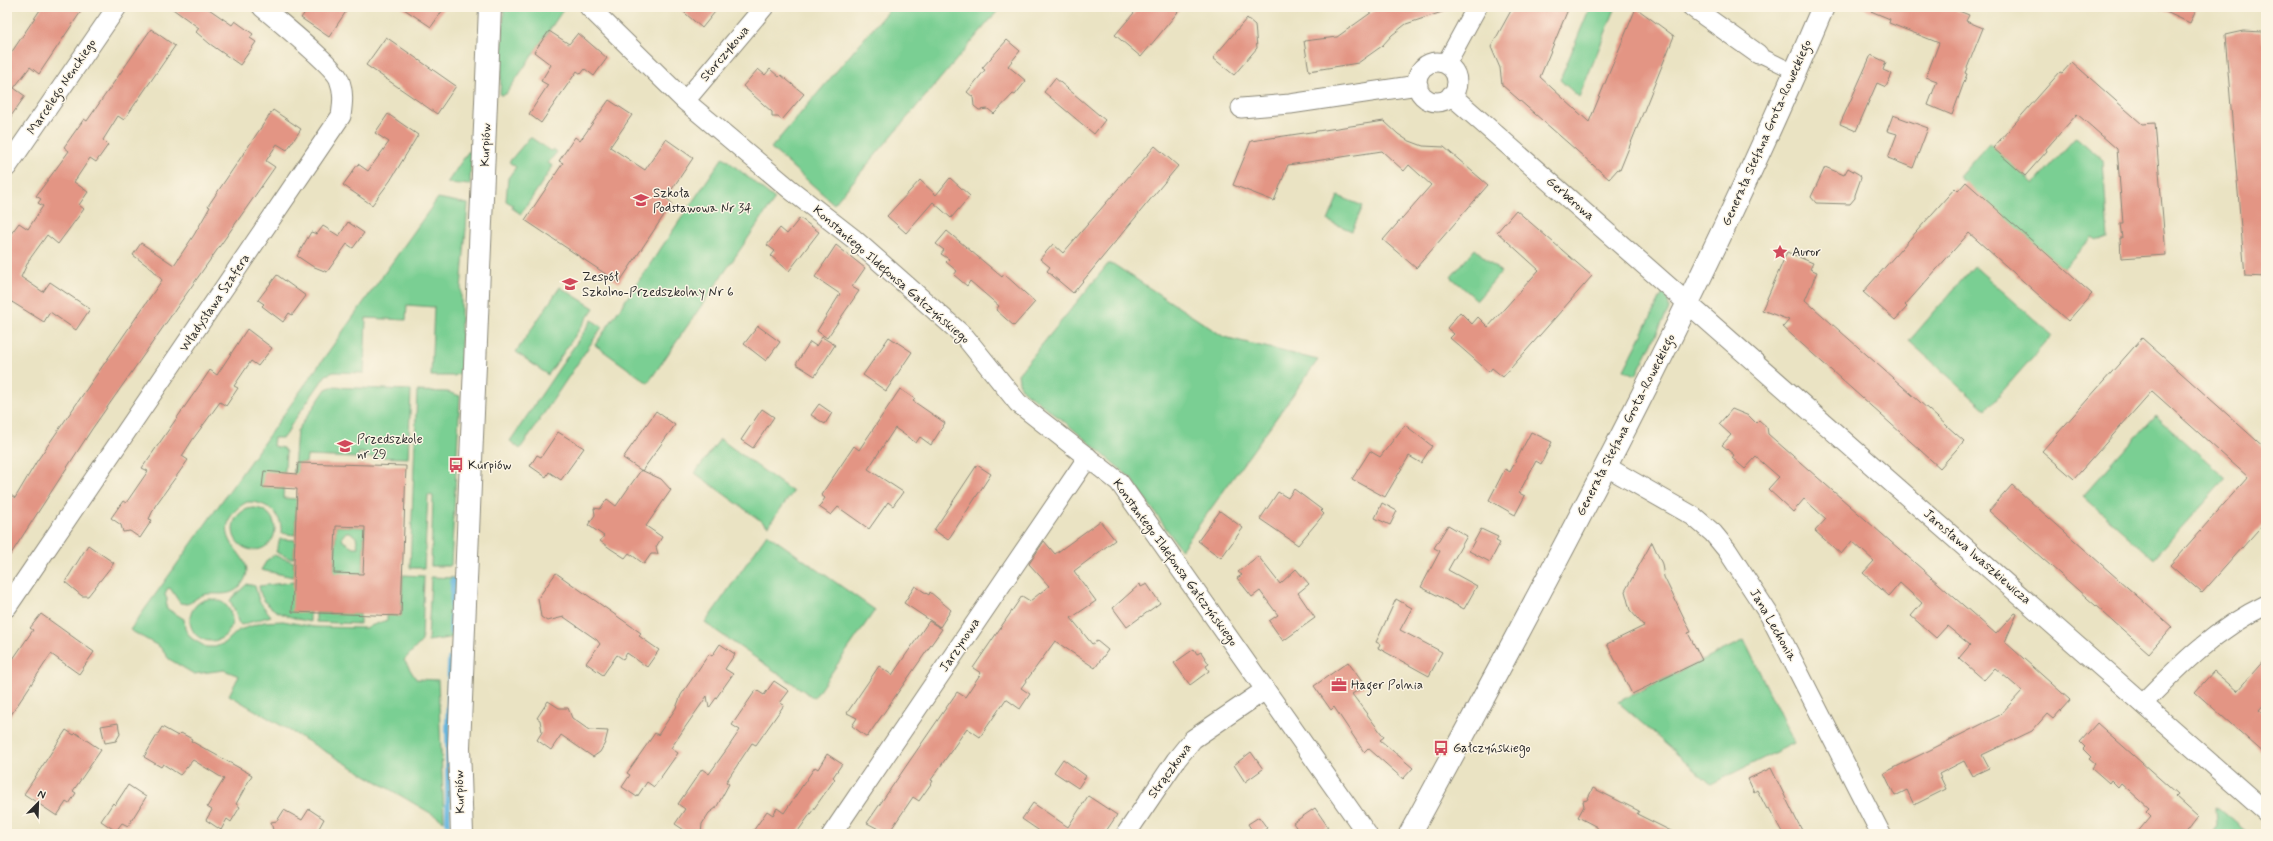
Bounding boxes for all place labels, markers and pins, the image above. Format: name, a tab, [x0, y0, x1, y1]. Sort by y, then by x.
place label: Szkoła Podstawowa Nr 34	[653, 185, 752, 217]
school or university icon: Szkoła Podstawowa Nr 34	[632, 191, 650, 209]
place icon: Auror	[1771, 243, 1789, 261]
place label: Auror	[1792, 244, 1821, 261]
place label: Zespół Szkolno-Przedszkolny Nr 6	[582, 269, 734, 301]
school or university icon: Zespół Szkolno-Przedszkolny Nr 6	[561, 275, 579, 293]
place label: Przedszkole nr 29	[357, 431, 423, 463]
school or university icon: Przedszkole nr 29	[336, 437, 354, 455]
bus stop icon: Kurpiów	[447, 456, 465, 474]
place label: Kurpiów	[468, 457, 512, 474]
office icon: Hager Polnia	[1330, 676, 1348, 694]
place label: Hager Polnia	[1351, 677, 1423, 696]
bus stop icon: Gałczyńskiego	[1432, 739, 1450, 757]
place label: Gałczyńskiego	[1453, 740, 1531, 758]

